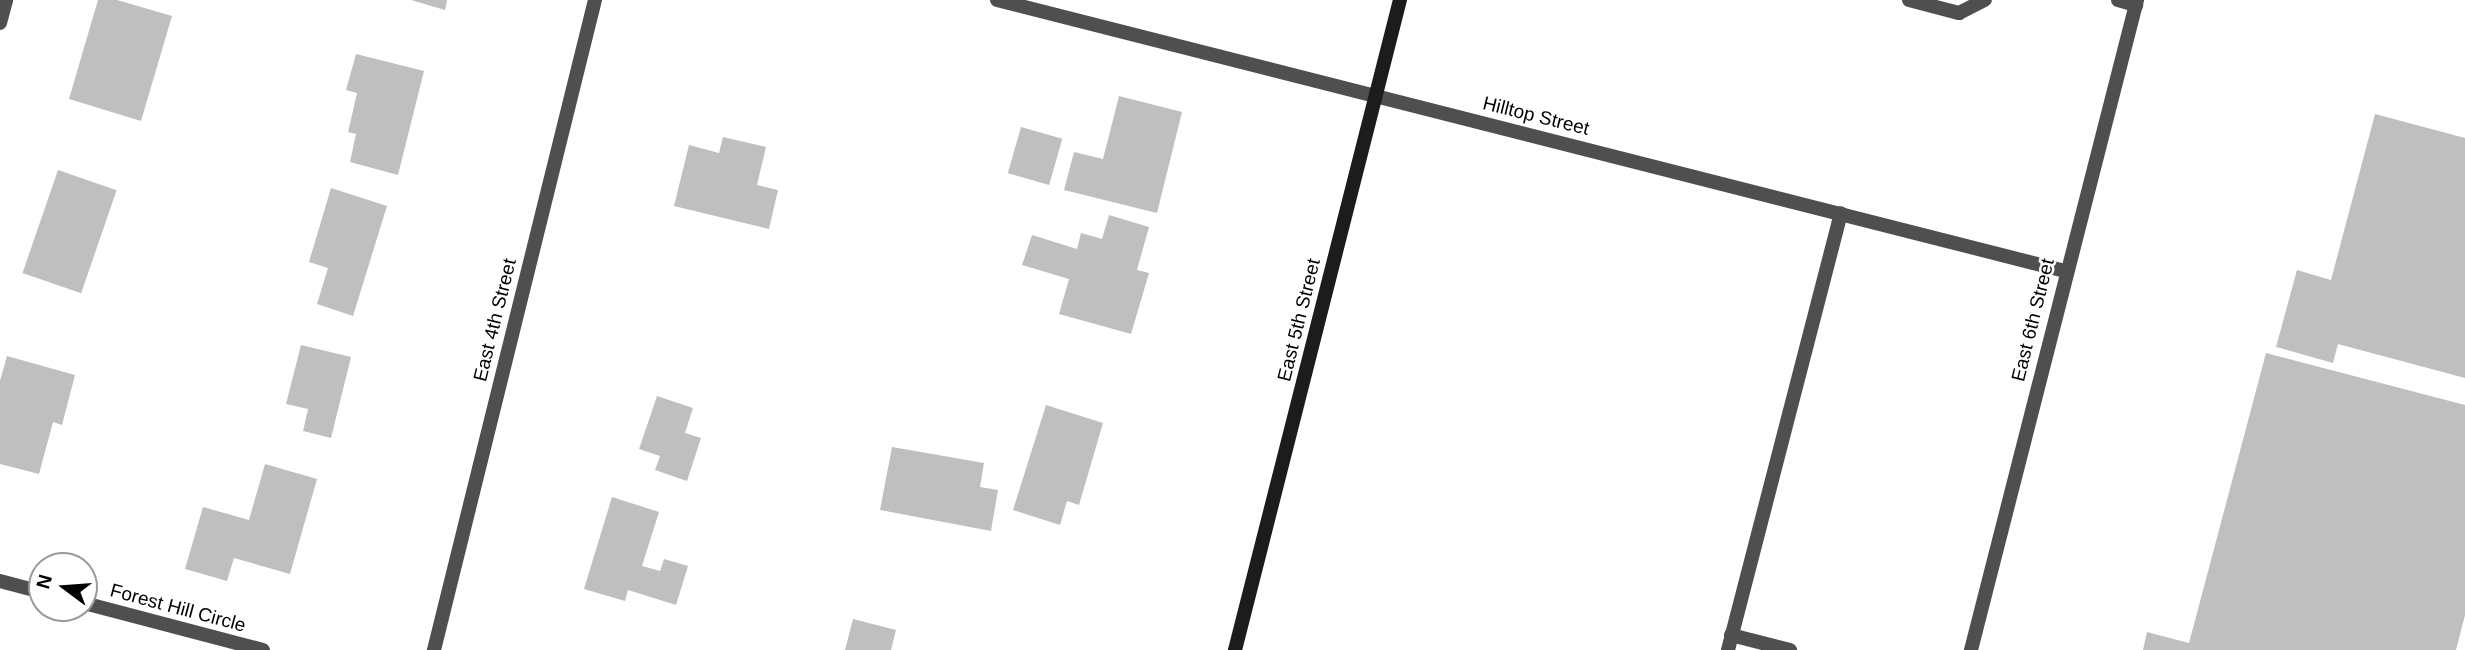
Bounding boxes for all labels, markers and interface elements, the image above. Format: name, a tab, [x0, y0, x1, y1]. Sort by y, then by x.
street label: Hilltop Street	[1480, 92, 1592, 140]
street label: East 4th Street	[469, 256, 521, 384]
street label: East 5th Street	[1273, 256, 1325, 384]
street label: East 6th Street	[2007, 256, 2059, 384]
north arrow	[28, 552, 98, 622]
text: N	[32, 572, 56, 591]
street label: Forest Hill Circle	[108, 579, 248, 637]

